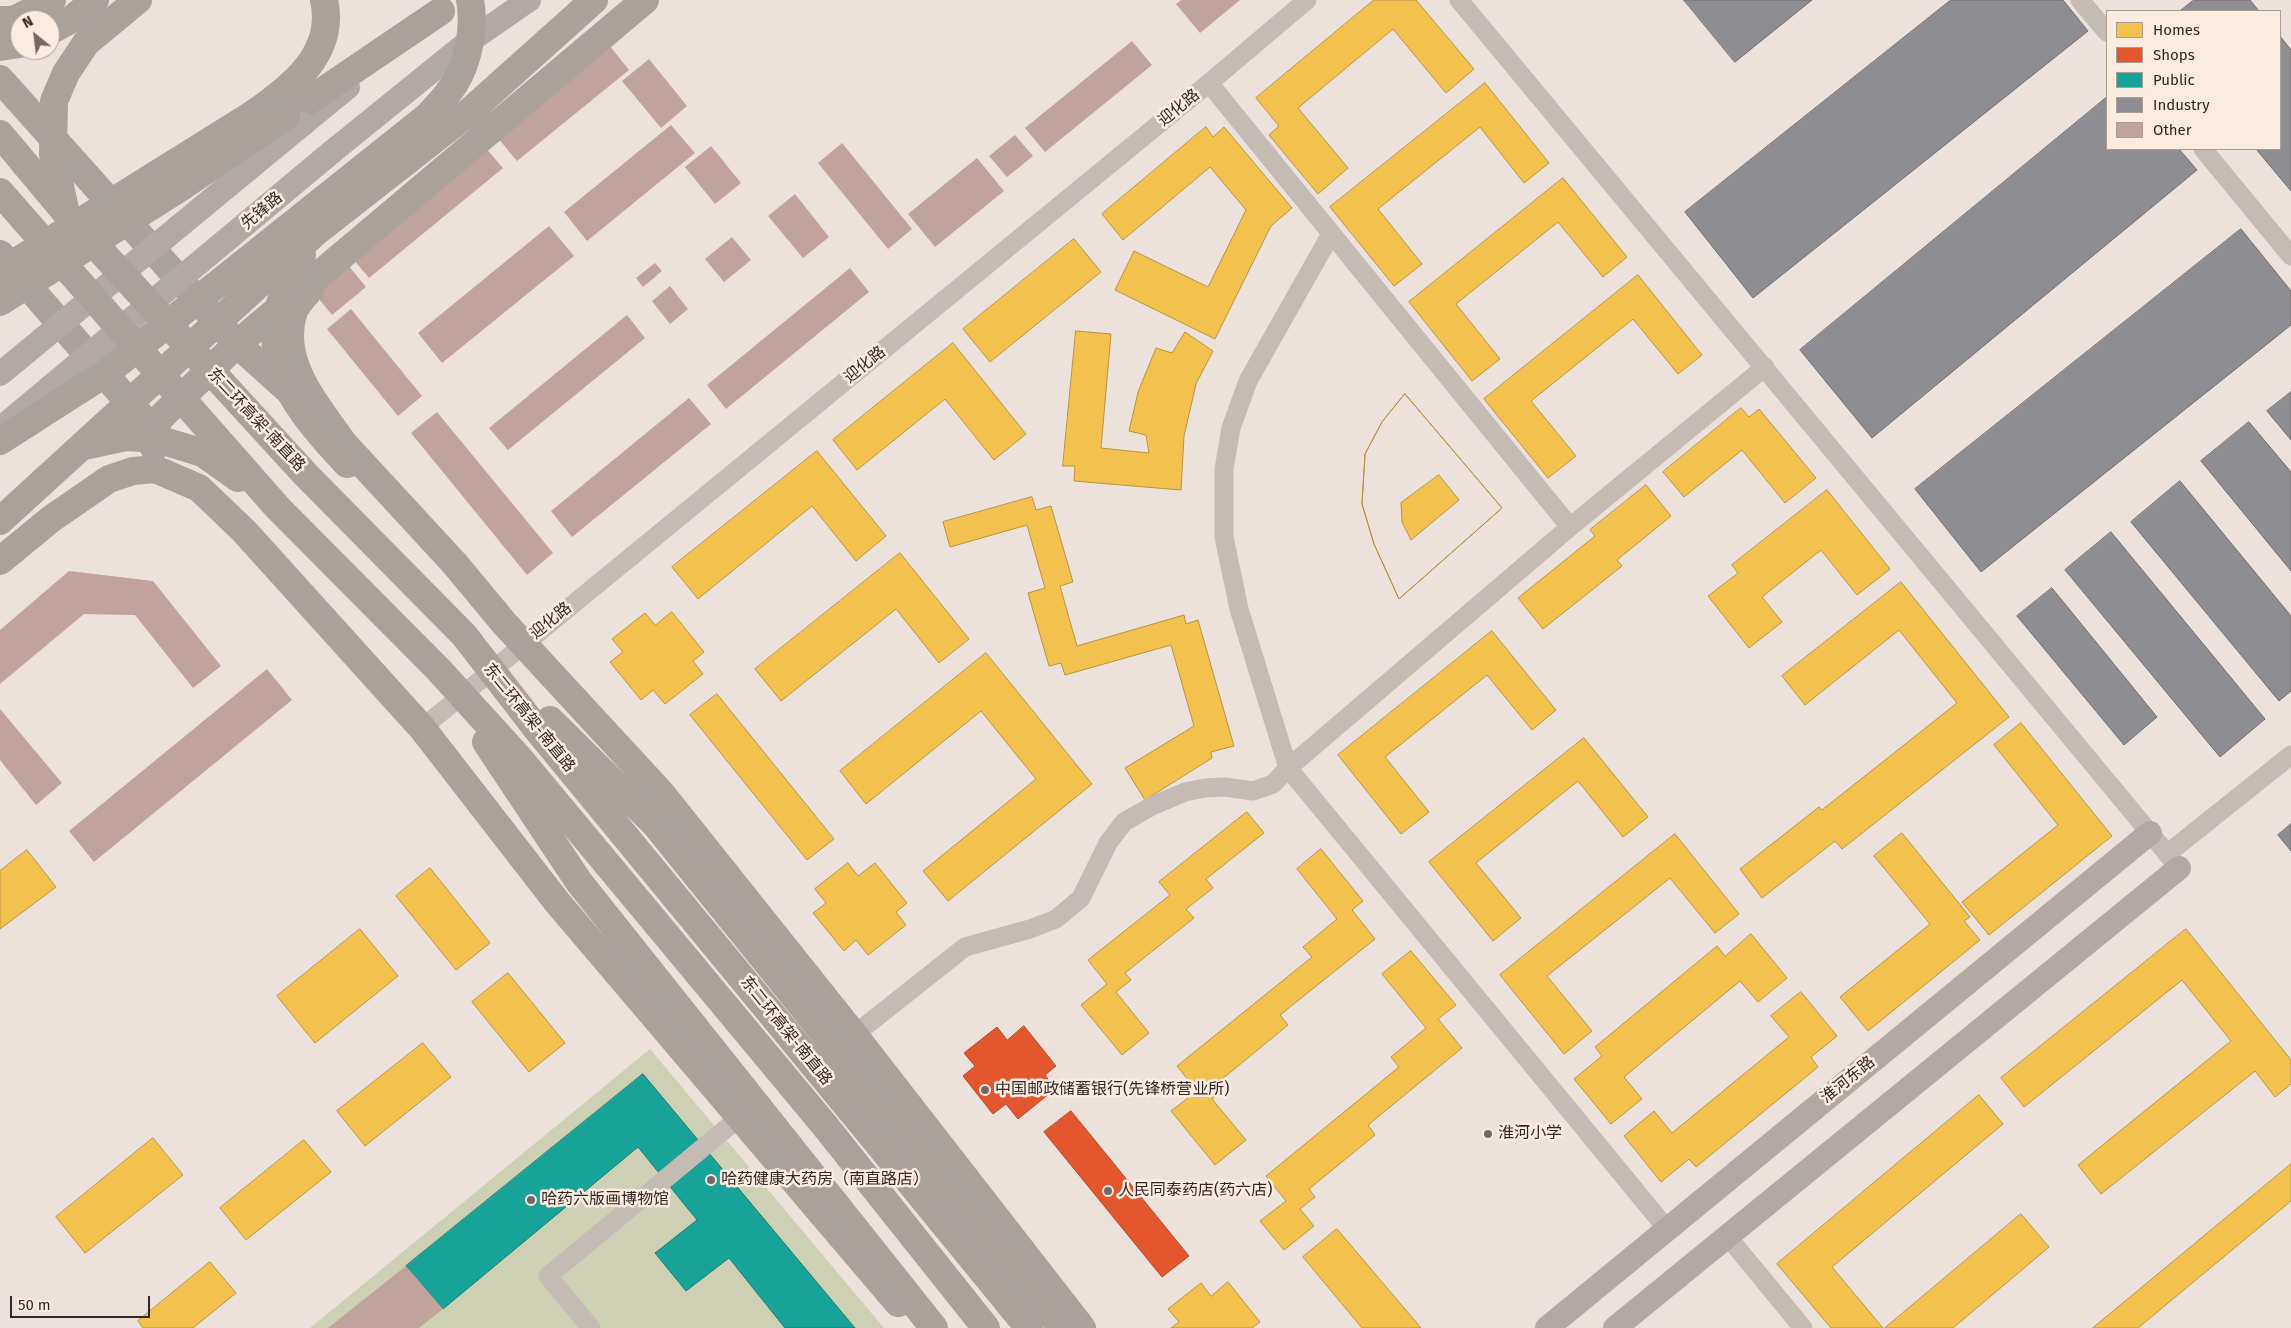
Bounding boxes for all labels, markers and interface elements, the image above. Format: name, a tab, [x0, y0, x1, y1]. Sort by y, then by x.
north arrow	[10, 10, 60, 60]
legend	[2106, 10, 2281, 150]
text: N	[20, 13, 36, 32]
text: Homes	[2153, 21, 2200, 39]
text: Shops	[2153, 46, 2195, 64]
text: Public	[2153, 71, 2195, 89]
street label: 迎化路	[1154, 85, 1204, 131]
text: Industry	[2153, 96, 2210, 114]
text: Other	[2153, 121, 2192, 139]
street label: 先锋路	[237, 188, 287, 234]
street label: 迎化路	[840, 342, 890, 388]
street label: 东二环高架-南直路	[203, 364, 309, 476]
street label: 迎化路	[526, 598, 576, 644]
street label: 东二环高架-南直路	[479, 660, 579, 776]
street label: 东二环高架-南直路	[736, 973, 836, 1089]
street label: 淮河东路	[1817, 1052, 1879, 1108]
place label: 中国邮政储蓄银行(先锋桥营业所)	[995, 1080, 1229, 1100]
marker: 中国邮政储蓄银行(先锋桥营业所)	[979, 1084, 991, 1096]
place label: 淮河小学	[1498, 1124, 1562, 1144]
marker: 淮河小学	[1482, 1128, 1494, 1140]
place label: 哈药健康大药房（南直路店）	[721, 1170, 929, 1190]
marker: 哈药健康大药房（南直路店）	[705, 1174, 717, 1186]
place label: 人民同泰药店(药六店)	[1118, 1181, 1272, 1201]
marker: 人民同泰药店(药六店)	[1102, 1185, 1114, 1197]
place label: 哈药六版画博物馆	[541, 1190, 669, 1210]
marker: 哈药六版画博物馆	[525, 1194, 537, 1206]
scale bar	[12, 1286, 152, 1318]
text: 50 m	[18, 1296, 51, 1314]

